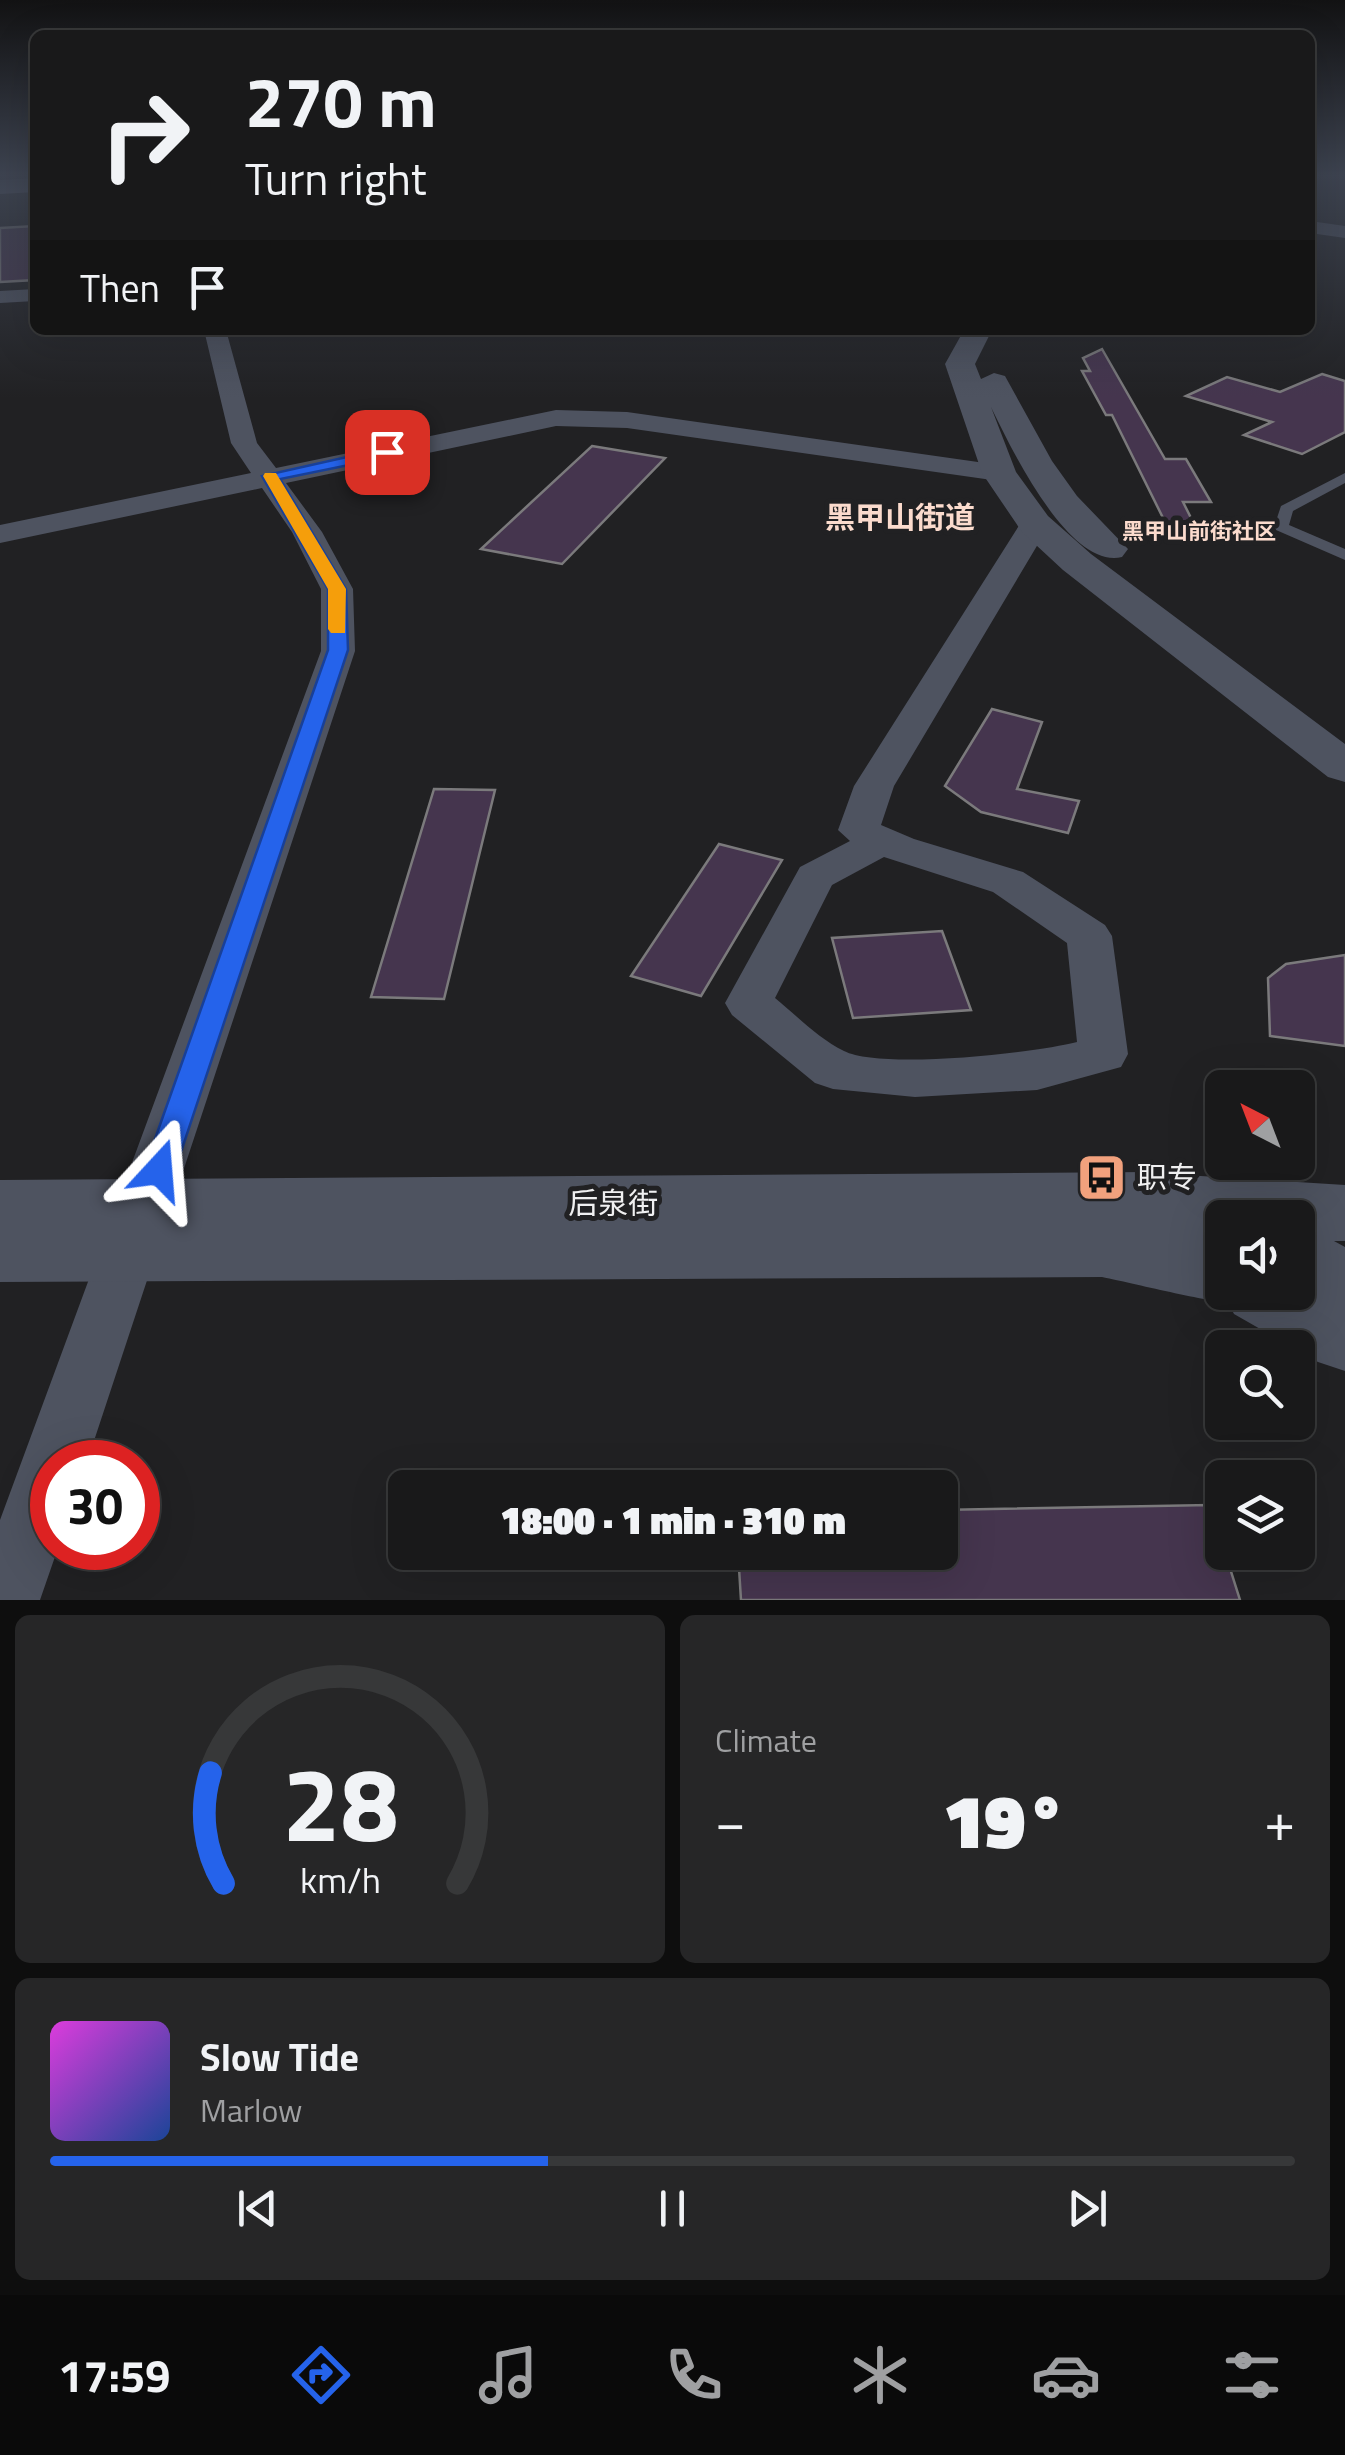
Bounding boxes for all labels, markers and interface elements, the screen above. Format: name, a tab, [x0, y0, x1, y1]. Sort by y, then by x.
text: 270 m	[245, 48, 437, 154]
icon: right	[80, 70, 210, 200]
text: Turn right	[245, 144, 427, 212]
text: Then	[80, 259, 160, 317]
icon: arrive	[180, 260, 235, 315]
pin	[345, 410, 430, 495]
icon: arrive	[360, 425, 415, 480]
district label: 黑甲山街道	[825, 494, 975, 540]
district label: 黑甲山前街社区	[1122, 514, 1276, 548]
north arrow	[1205, 1070, 1315, 1180]
map controls	[1205, 1070, 1315, 1570]
position arrow	[107, 1118, 211, 1222]
bus stop icon: 职专	[1076, 1152, 1128, 1204]
place label: 职专	[1137, 1154, 1197, 1200]
street label: 后泉街	[568, 1180, 658, 1226]
button: sound	[1205, 1200, 1315, 1310]
button: search	[1205, 1330, 1315, 1440]
speed limit sign: 30	[30, 1440, 160, 1570]
button: layers	[1205, 1460, 1315, 1570]
text: 18:00 · 1 min · 310 m	[500, 1491, 846, 1549]
text: Climate	[715, 1716, 817, 1764]
text: 28	[282, 1723, 398, 1881]
text: 19°	[943, 1763, 1067, 1877]
text: −	[715, 1779, 746, 1862]
text: +	[1264, 1779, 1295, 1862]
text: km/h	[300, 1852, 380, 1907]
text: Slow Tide	[200, 2028, 359, 2086]
text: Marlow	[200, 2086, 303, 2134]
icon: previous	[230, 2181, 285, 2236]
icon: pause	[645, 2181, 700, 2236]
icon: next	[1060, 2181, 1115, 2236]
icon: directions	[286, 2340, 356, 2410]
icon: music	[473, 2340, 543, 2410]
icon: phone	[659, 2340, 729, 2410]
icon: climate	[845, 2340, 915, 2410]
icon: car	[1031, 2340, 1101, 2410]
icon: filters	[1217, 2340, 1287, 2410]
text: 17:59	[58, 2341, 170, 2409]

